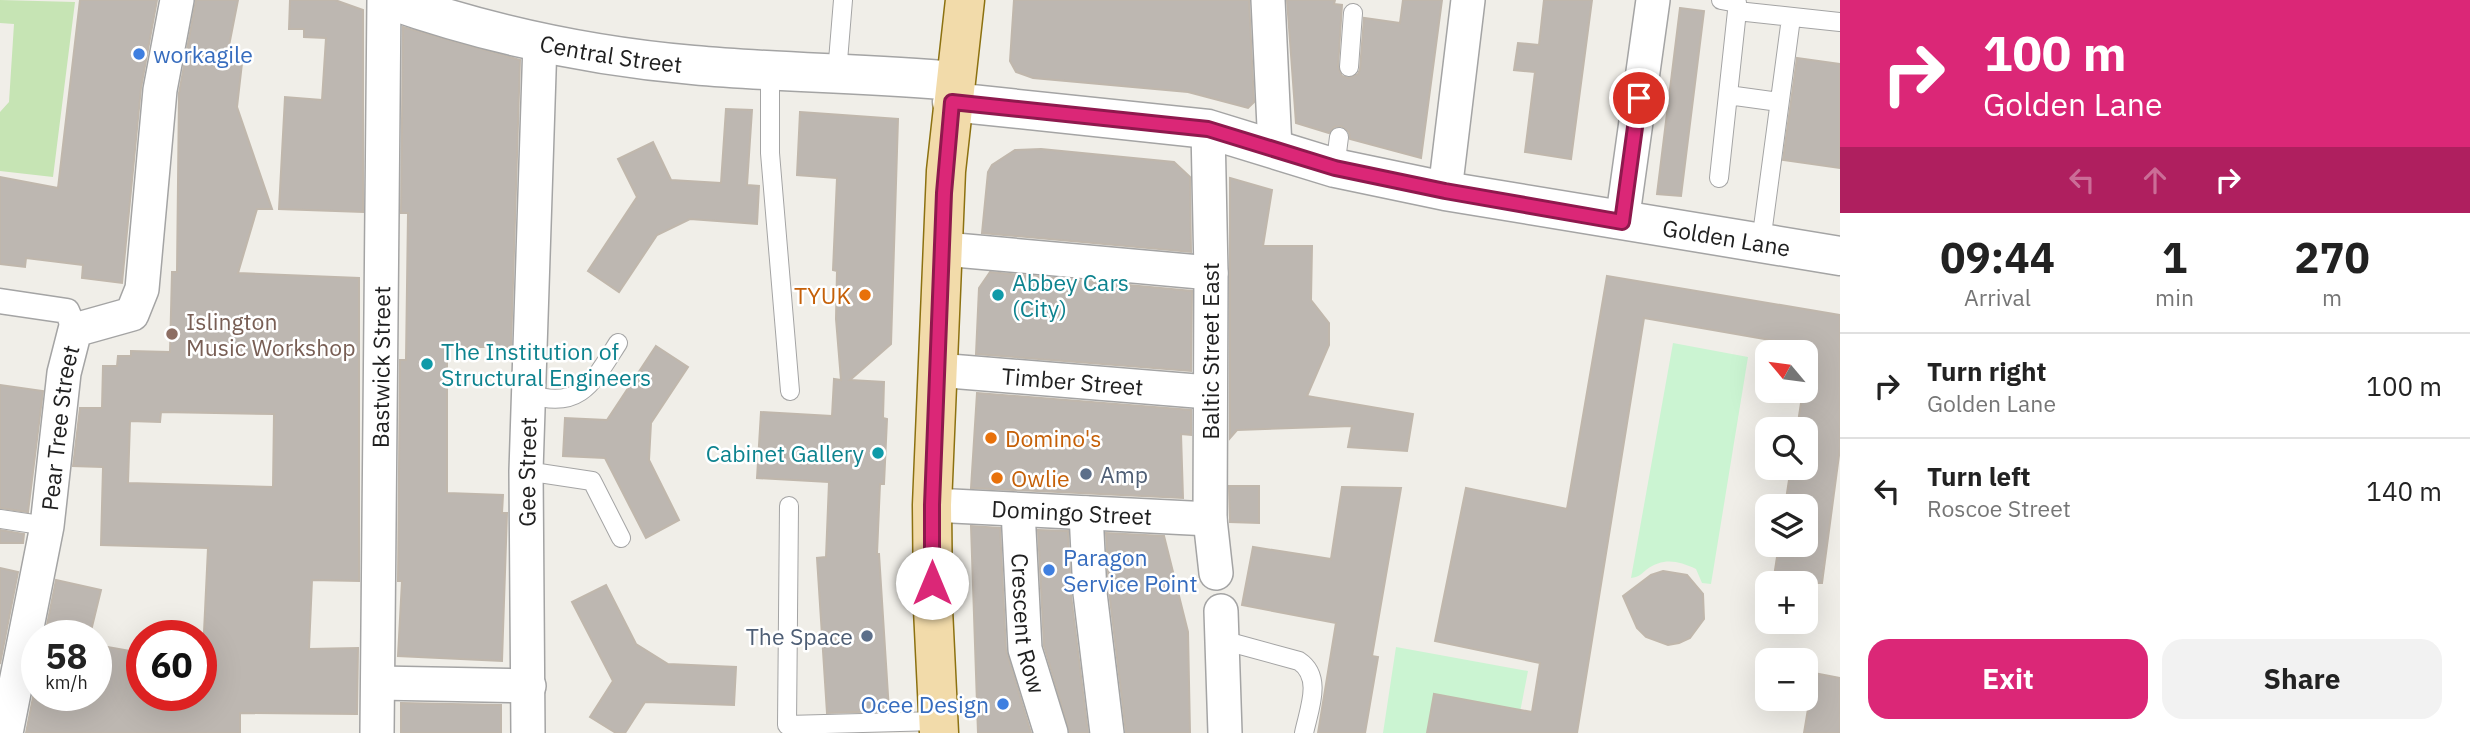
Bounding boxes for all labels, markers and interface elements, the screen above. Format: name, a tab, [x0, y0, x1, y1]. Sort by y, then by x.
text: 100 m	[1983, 21, 2127, 84]
street label: Central Street	[537, 27, 684, 79]
icon: right	[1868, 28, 1959, 119]
place label: workagile	[153, 39, 253, 69]
marker: workagile	[131, 46, 147, 62]
pin	[1609, 68, 1669, 128]
icon: arrive	[1620, 79, 1658, 117]
text: Golden Lane	[1983, 83, 2163, 125]
icon: left	[2063, 161, 2101, 199]
icon: ahead	[2136, 161, 2174, 199]
icon: right	[2209, 161, 2247, 199]
street label: Golden Lane	[1660, 212, 1793, 263]
text: 09:44	[1940, 230, 2055, 285]
text: 1	[2162, 230, 2187, 285]
text: 270	[2294, 230, 2370, 285]
street label: Baltic Street East	[1195, 262, 1225, 440]
place label: Abbey Cars (City)	[1012, 267, 1129, 323]
place label: TYUK	[794, 280, 851, 310]
text: Arrival	[1964, 282, 2031, 312]
text: min	[2155, 282, 2194, 312]
text: m	[2322, 282, 2342, 312]
street label: Bastwick Street	[365, 286, 396, 448]
marker: TYUK	[857, 287, 873, 303]
marker: Abbey Cars (City)	[990, 287, 1006, 303]
place label: Islington Music Workshop	[186, 306, 356, 362]
marker: Islington Music Workshop	[164, 326, 180, 342]
place label: The Institution of Structural Engineers	[441, 336, 651, 392]
north arrow	[1755, 340, 1818, 402]
map controls	[1755, 340, 1818, 711]
street label: Pear Tree Street	[34, 342, 86, 512]
text: Turn right	[1927, 354, 2046, 388]
marker: The Institution of Structural Engineers	[419, 356, 435, 372]
street label: Timber Street	[1001, 360, 1145, 402]
icon: right	[1868, 367, 1906, 405]
text: 100 m	[2366, 369, 2442, 403]
text: Golden Lane	[1927, 388, 2056, 418]
street label: Gee Street	[511, 417, 543, 527]
button: search	[1755, 417, 1818, 480]
place label: Domino's	[1005, 423, 1101, 453]
marker: Domino's	[983, 430, 999, 446]
place label: Cabinet Gallery	[706, 438, 865, 468]
marker: Cabinet Gallery	[870, 445, 886, 461]
place label: Amp	[1100, 459, 1148, 489]
text: Turn left	[1927, 459, 2030, 493]
place label: Owlie	[1011, 463, 1070, 493]
marker: Amp	[1078, 466, 1094, 482]
marker: Owlie	[989, 470, 1005, 486]
icon: left	[1868, 472, 1906, 510]
text: 140 m	[2366, 474, 2442, 508]
street label: Domingo Street	[991, 493, 1153, 531]
text: Roscoe Street	[1927, 493, 2071, 523]
button: layers	[1755, 494, 1818, 557]
place label: Paragon Service Point	[1063, 542, 1197, 598]
position arrow	[895, 546, 969, 620]
street label: Crescent Row	[1005, 552, 1053, 697]
marker: Paragon Service Point	[1041, 562, 1057, 578]
button: +	[1755, 571, 1818, 634]
speed limit sign: 60	[126, 620, 217, 711]
place label: The Space	[746, 621, 853, 651]
marker: The Space	[859, 628, 875, 644]
text: 58	[45, 633, 88, 679]
button: Exit	[1868, 639, 2148, 719]
button: Share	[2162, 639, 2442, 719]
button: −	[1755, 648, 1818, 711]
text: km/h	[45, 671, 88, 694]
place label: Ocee Design	[860, 689, 989, 719]
marker: Ocee Design	[995, 696, 1011, 712]

